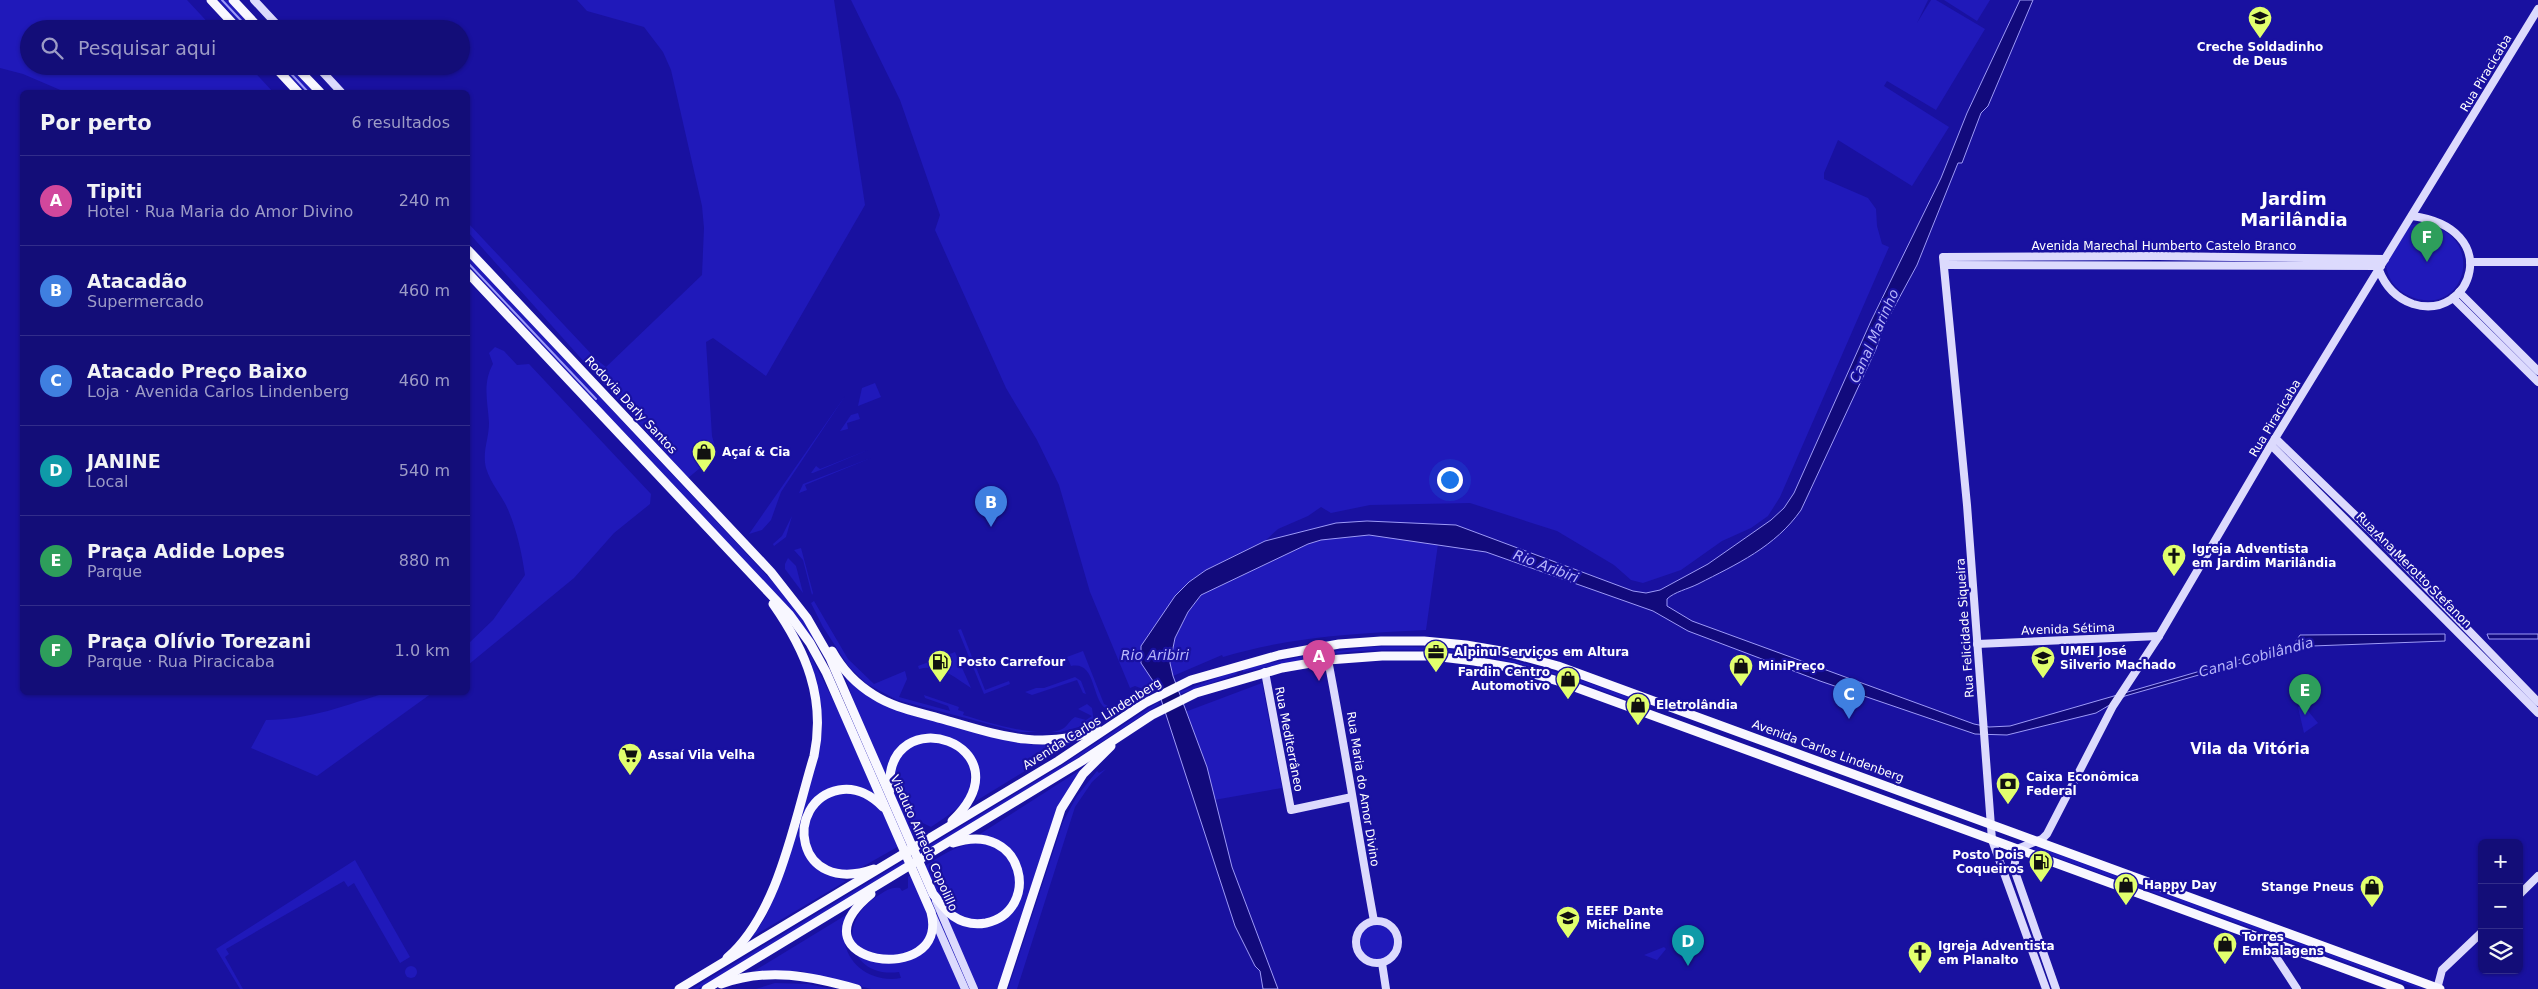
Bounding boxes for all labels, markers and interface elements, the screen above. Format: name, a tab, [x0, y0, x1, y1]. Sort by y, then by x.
school or university icon: Creche Soldadinho de Deus	[2247, 5, 2273, 39]
search box	[20, 20, 470, 75]
street label: Rua Piracicaba	[2457, 32, 2515, 114]
icon: search	[38, 34, 66, 62]
text: Pesquisar aqui	[78, 37, 216, 59]
place label: Creche Soldadinho de Deus	[2197, 40, 2323, 68]
text: Por perto	[40, 111, 152, 135]
text: 6 resultados	[351, 113, 450, 132]
text: Tipiti	[87, 180, 142, 202]
district label: Jardim Marilândia	[2240, 188, 2348, 230]
text: A	[50, 191, 62, 210]
text: 240 m	[399, 191, 450, 210]
text: Hotel · Rua Maria do Amor Divino	[87, 202, 353, 221]
pin: F	[2411, 221, 2443, 262]
street label: Avenida Marechal Humberto Castelo Branco	[2032, 239, 2296, 253]
text: Atacadão	[87, 270, 187, 292]
text: B	[50, 281, 62, 300]
text: 460 m	[399, 281, 450, 300]
water label: Canal Marinho	[1846, 287, 1902, 385]
text: Supermercado	[87, 292, 204, 311]
street label: Rodovia Darly Santos	[582, 353, 680, 457]
text: Atacado Preço Baixo	[87, 360, 307, 382]
text: C	[50, 371, 62, 390]
text: 460 m	[399, 371, 450, 390]
street label: Rua Piracicaba	[2246, 377, 2304, 459]
text: Loja · Avenida Carlos Lindenberg	[87, 382, 349, 401]
shop icon: Açaí & Cia	[691, 439, 717, 473]
place label: Açaí & Cia	[722, 445, 790, 459]
text: JANINE	[87, 450, 161, 472]
text: D	[49, 461, 63, 480]
text: 540 m	[399, 461, 450, 480]
your location	[1437, 467, 1463, 493]
text: Local	[87, 472, 128, 491]
pin: B	[975, 486, 1007, 527]
street label: Rua Ana Merotto Stefanon	[2353, 509, 2475, 631]
text: Praça Adide Lopes	[87, 540, 285, 562]
place label: Igreja Adventista em Jardim Marilândia	[2192, 542, 2336, 570]
church icon: Igreja Adventista em Jardim Marilândia	[2161, 543, 2187, 577]
water label: Rio Aribiri	[1511, 546, 1581, 586]
text: E	[51, 551, 61, 570]
text: 880 m	[399, 551, 450, 570]
street label: Rua Felicidade Siqueira	[1953, 558, 1977, 698]
text: Parque	[87, 562, 142, 581]
street label: Avenida Sétima	[2021, 620, 2115, 638]
text: Praça Olívio Torezani	[87, 630, 311, 652]
water label: Canal Cobilândia	[2197, 634, 2315, 680]
office icon: Alpinu Serviços em Altura	[1423, 639, 1449, 673]
pin: A	[1303, 640, 1335, 681]
text: F	[51, 641, 61, 660]
text: 1.0 km	[395, 641, 450, 660]
place label: UMEI José Silverio Machado	[2060, 644, 2176, 672]
place label: Alpinu Serviços em Altura	[1454, 645, 1629, 659]
school or university icon: UMEI José Silverio Machado	[2030, 645, 2056, 679]
water label: Rio Aribiri	[1121, 647, 1189, 663]
fuel station icon: Posto Carrefour	[927, 649, 953, 683]
text: Parque · Rua Piracicaba	[87, 652, 275, 671]
shop icon: MiniPreço	[1728, 653, 1754, 687]
place label: Posto Carrefour	[958, 655, 1065, 669]
place label: MiniPreço	[1758, 659, 1825, 673]
place label: Fardin Centro Automotivo	[1458, 665, 1550, 693]
shop icon: Fardin Centro Automotivo	[1555, 666, 1581, 700]
pin: E	[2289, 674, 2321, 715]
street label: Avenida Carlos Lindenberg	[1020, 675, 1164, 773]
pin: C	[1833, 678, 1865, 719]
street label: Rua Mediterrâneo	[1272, 685, 1306, 793]
shop icon: Eletrolândia	[1625, 692, 1651, 726]
place label: Eletrolândia	[1656, 698, 1738, 712]
street label: Rua Maria do Amor Divino	[1344, 711, 1382, 867]
street label: Avenida Carlos Lindenberg	[1750, 717, 1906, 785]
district label: Vila da Vitória	[2190, 740, 2310, 758]
supermarket icon: Assaí Vila Velha	[617, 742, 643, 776]
place label: Assaí Vila Velha	[648, 748, 755, 762]
place label: Caixa Econômica Federal	[2026, 770, 2139, 798]
bank icon: Caixa Econômica Federal	[1995, 771, 2021, 805]
street label: Viaduto Alfredo Copolillo	[888, 773, 960, 913]
map controls	[2478, 839, 2523, 974]
button: +	[2478, 839, 2523, 884]
place label: Posto Dois Coqueiros	[1952, 848, 2024, 876]
fuel station icon: Posto Dois Coqueiros	[2028, 849, 2054, 883]
shop icon: Happy Day	[2113, 872, 2139, 906]
shop icon: Stange Pneus	[2359, 874, 2385, 908]
place label: Happy Day	[2144, 878, 2217, 892]
place label: Stange Pneus	[2261, 880, 2354, 894]
button: −	[2478, 884, 2523, 929]
place label: EEEF Dante Micheline	[1586, 904, 1663, 932]
school or university icon: EEEF Dante Micheline	[1555, 905, 1581, 939]
pin: D	[1672, 925, 1704, 966]
button: layers	[2478, 929, 2523, 974]
place label: Torres Embalagens	[2242, 930, 2324, 958]
shop icon: Torres Embalagens	[2212, 931, 2238, 965]
place label: Igreja Adventista em Planalto	[1938, 939, 2055, 967]
church icon: Igreja Adventista em Planalto	[1907, 940, 1933, 974]

